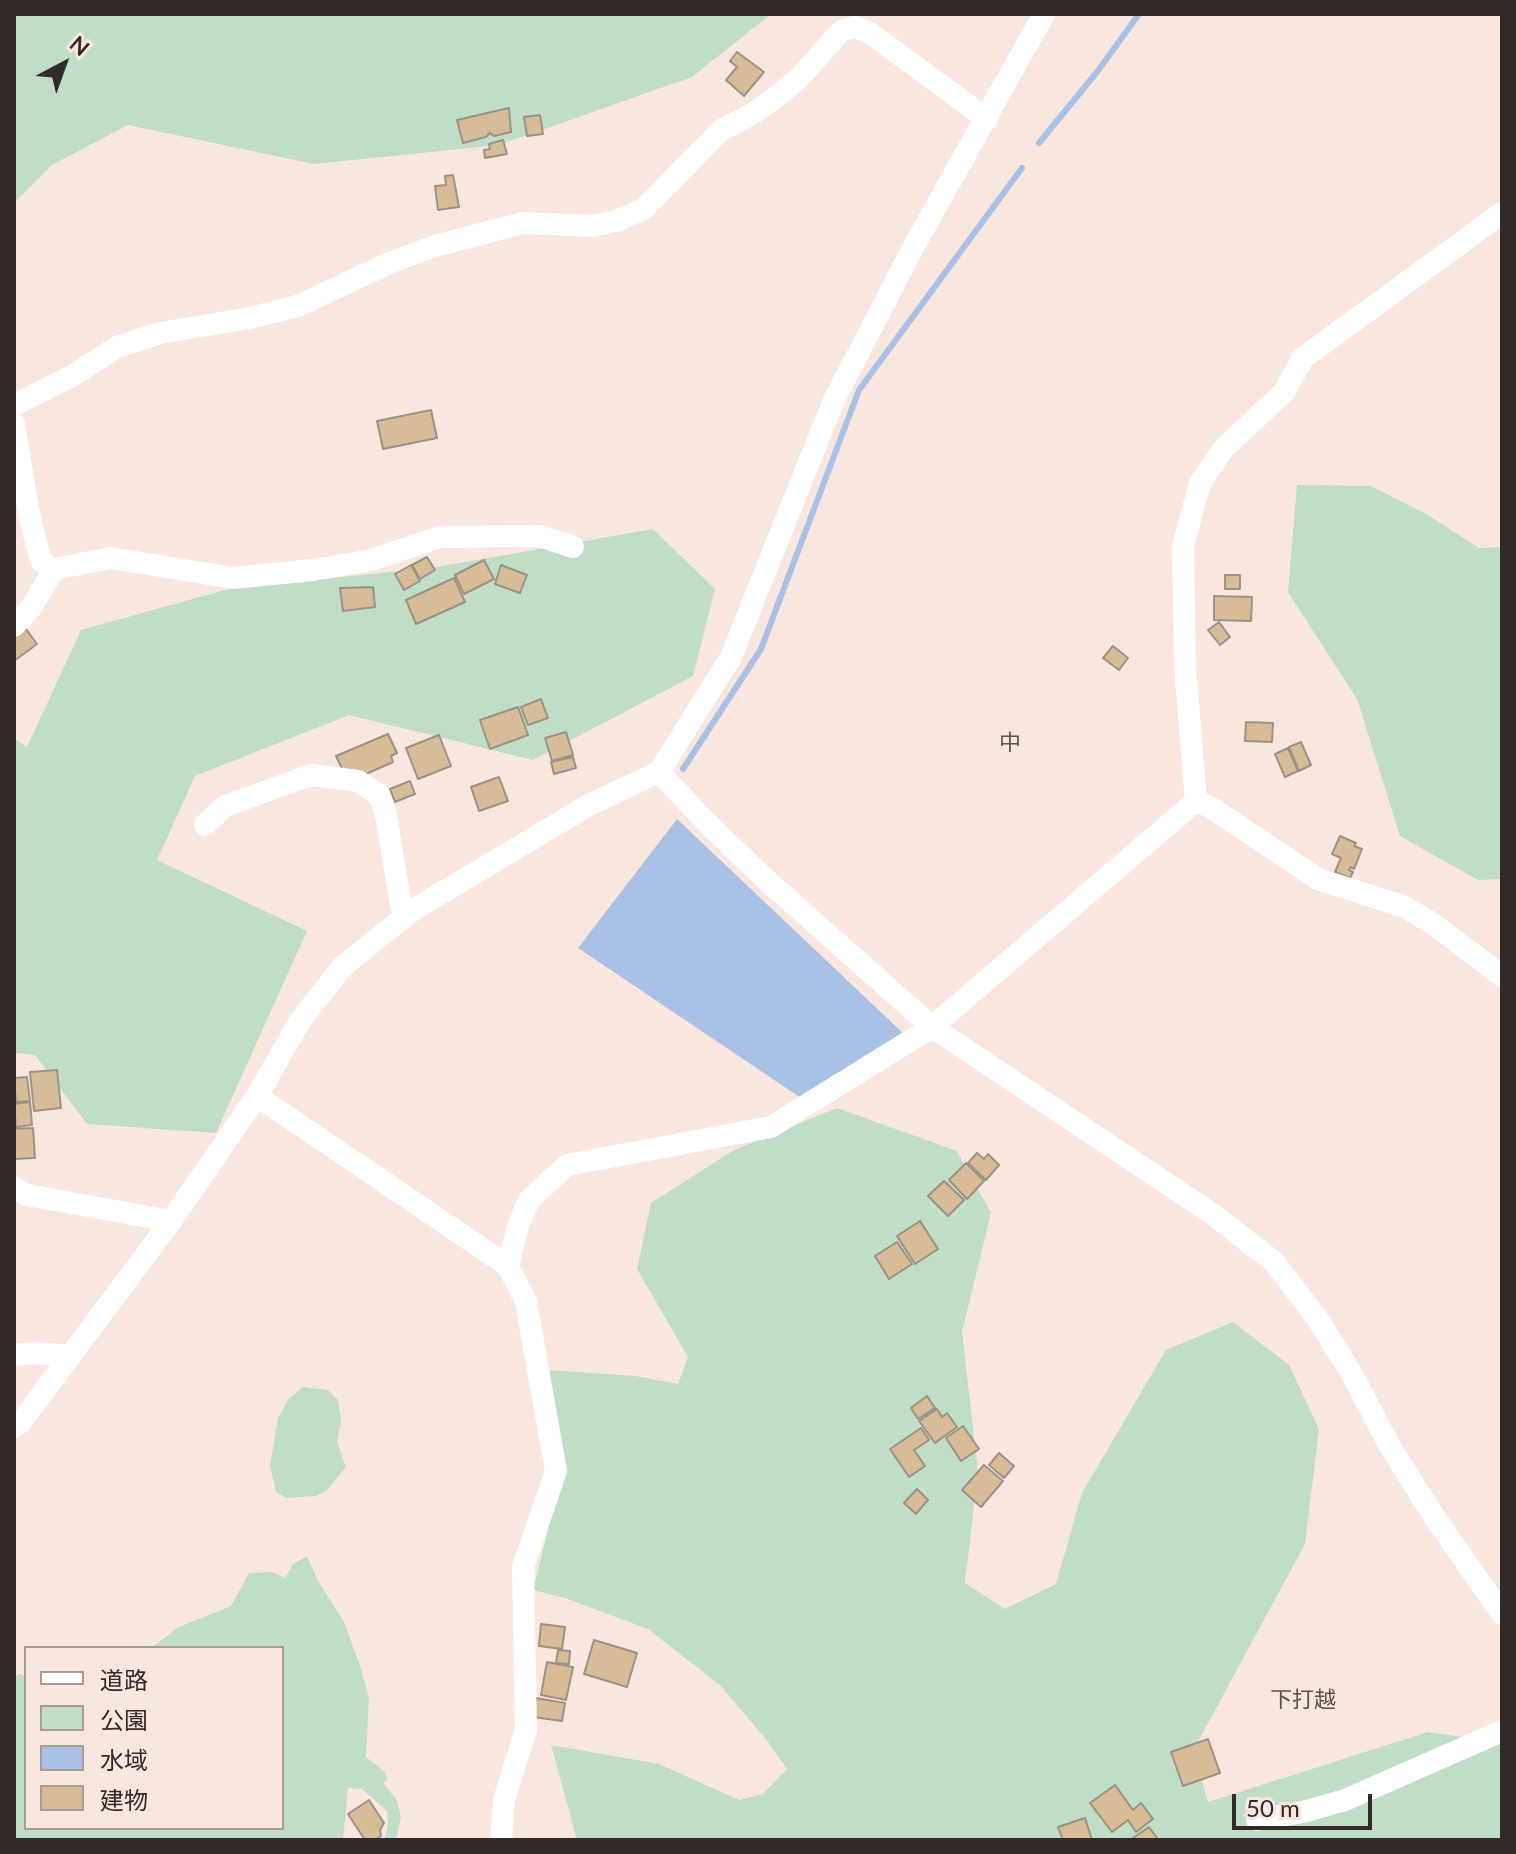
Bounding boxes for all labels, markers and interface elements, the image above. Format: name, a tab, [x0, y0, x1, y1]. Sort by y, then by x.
north arrow	[24, 24, 104, 104]
text: N	[65, 30, 95, 61]
district label: 中	[999, 730, 1021, 756]
legend	[24, 1646, 284, 1830]
text: 道路	[100, 1665, 148, 1694]
district label: 下打越	[1270, 1687, 1336, 1713]
text: 公園	[100, 1705, 148, 1734]
text: 水域	[100, 1745, 148, 1774]
scale bar	[1236, 1778, 1376, 1828]
text: 建物	[100, 1785, 148, 1814]
text: 50 m	[1246, 1793, 1300, 1822]

